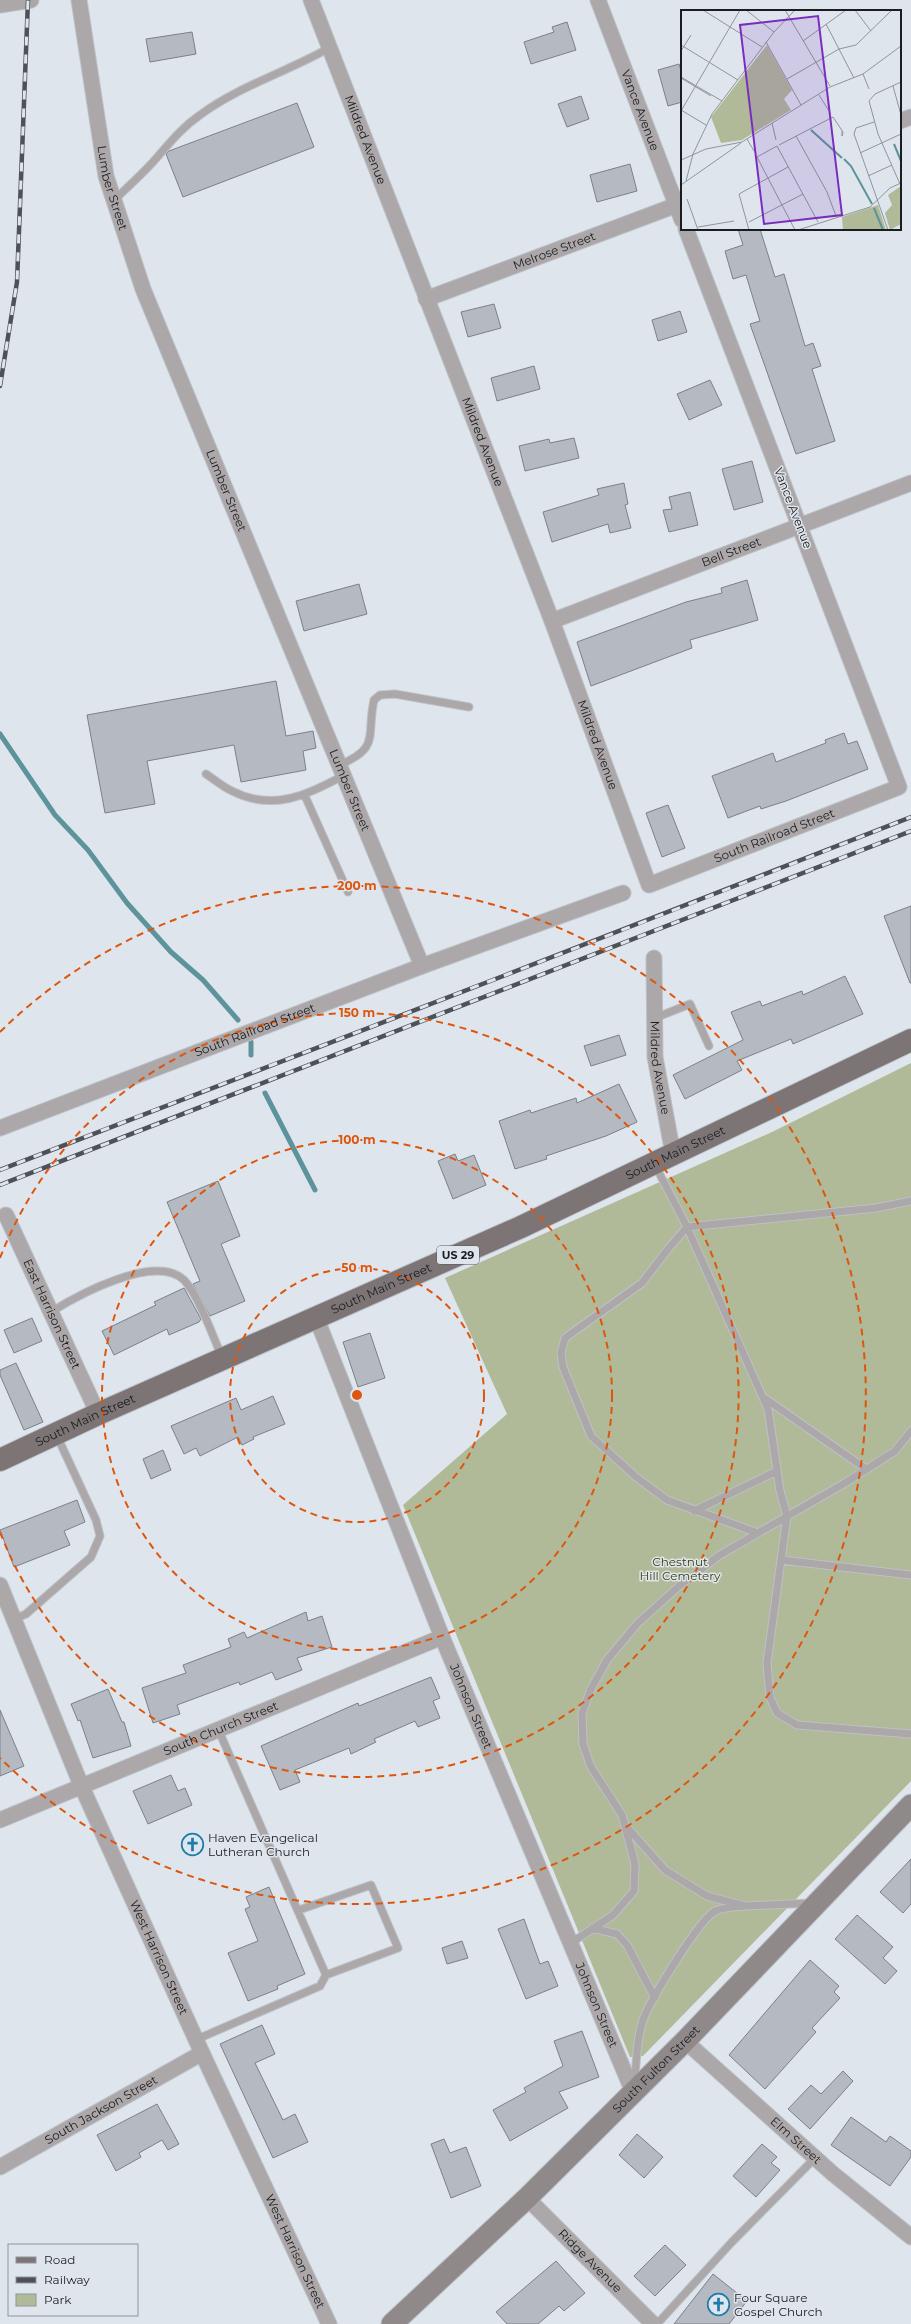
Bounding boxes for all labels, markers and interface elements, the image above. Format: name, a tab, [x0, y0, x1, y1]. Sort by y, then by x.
inset map	[681, 10, 901, 230]
street label: Vance Avenue	[618, 68, 663, 153]
street label: Mildred Avenue	[342, 93, 390, 186]
street label: Lumber Street	[94, 144, 131, 232]
street label: Melrose Street	[511, 228, 597, 273]
street label: Mildred Avenue	[459, 395, 507, 489]
street label: Lumber Street	[203, 447, 250, 534]
street label: Vance Avenue	[771, 465, 816, 550]
street label: Bell Street	[699, 533, 763, 570]
street label: Mildred Avenue	[575, 698, 621, 792]
street label: Lumber Street	[326, 747, 374, 833]
street label: South Railroad Street	[712, 805, 837, 866]
text: 200 m	[337, 878, 377, 893]
street label: South Railroad Street	[192, 1000, 317, 1060]
text: 150 m	[339, 1005, 375, 1020]
street label: Mildred Avenue	[648, 1021, 674, 1116]
street label: South Main Street	[623, 1122, 727, 1183]
text: 100 m	[339, 1132, 375, 1147]
road number: US 29	[437, 1246, 479, 1264]
street label: East Harrison Street	[20, 1256, 84, 1371]
street label: South Main Street	[328, 1259, 434, 1317]
text: 50 m	[341, 1260, 373, 1275]
centre of rings	[350, 1388, 364, 1402]
street label: South Main Street	[33, 1390, 138, 1449]
park label: Chestnut Hill Cemetery	[639, 1554, 721, 1583]
street label: Johnson Street	[447, 1660, 496, 1751]
street label: South Church Street	[161, 1698, 280, 1759]
place label: Haven Evangelical Lutheran Church	[208, 1830, 318, 1859]
church icon: Haven Evangelical Lutheran Church	[180, 1832, 206, 1858]
street label: West Harrison Street	[127, 1897, 192, 2017]
street label: Johnson Street	[572, 1959, 621, 2050]
street label: South Fulton Street	[609, 2022, 703, 2116]
street label: South Jackson Street	[42, 2072, 160, 2147]
street label: Elm Street	[768, 2113, 825, 2167]
street label: West Harrison Street	[262, 2192, 329, 2311]
street label: Ridge Avenue	[555, 2226, 625, 2296]
legend	[8, 2244, 138, 2316]
text: Road	[44, 2252, 75, 2267]
text: Railway	[44, 2272, 90, 2287]
place label: Four Square Gospel Church	[734, 2290, 823, 2319]
text: Park	[44, 2292, 72, 2307]
church icon: Four Square Gospel Church	[705, 2292, 731, 2318]

